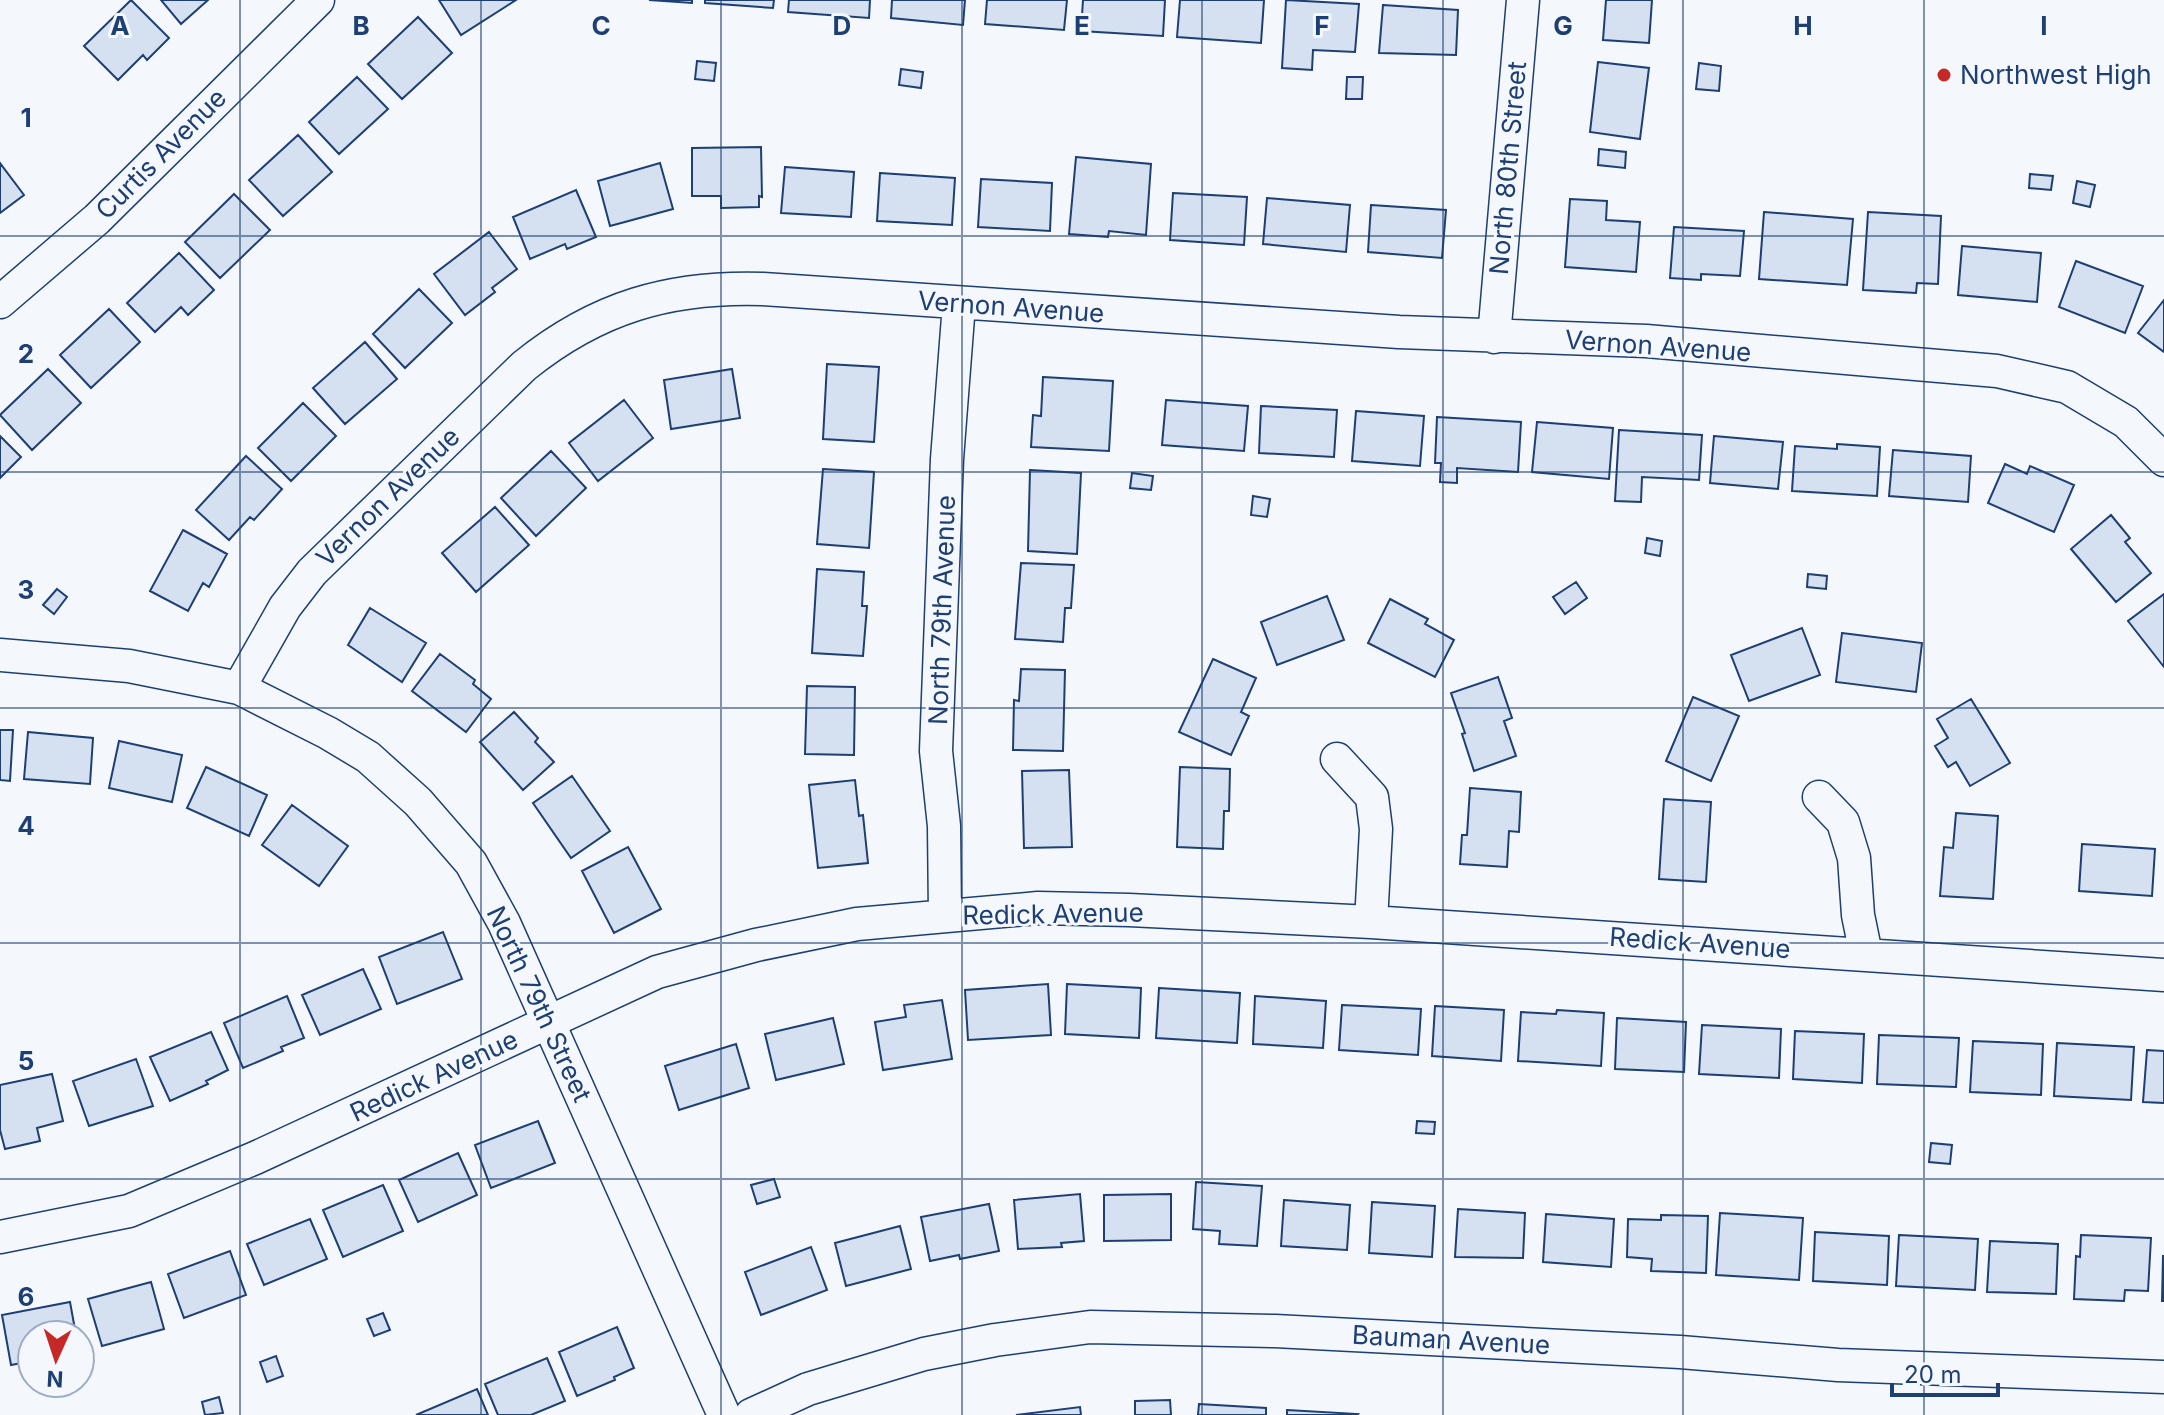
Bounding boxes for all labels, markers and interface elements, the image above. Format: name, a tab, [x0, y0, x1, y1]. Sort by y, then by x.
text: A	[110, 10, 130, 41]
text: B	[352, 10, 370, 41]
text: C	[591, 10, 611, 41]
text: D	[833, 10, 851, 41]
text: E	[1074, 10, 1090, 41]
text: F	[1314, 10, 1330, 41]
text: G	[1553, 10, 1573, 41]
text: H	[1793, 10, 1813, 41]
text: I	[2040, 10, 2048, 41]
place label: Northwest High	[1960, 59, 2152, 90]
street label: North 80th Street	[1483, 60, 1532, 276]
marker: Northwest High	[1935, 66, 1953, 84]
street label: Curtis Avenue	[89, 82, 232, 225]
text: 1	[20, 102, 32, 133]
street label: Vernon Avenue	[917, 285, 1105, 328]
street label: Vernon Avenue	[1564, 324, 1752, 367]
text: 2	[18, 338, 34, 369]
street label: Vernon Avenue	[310, 421, 466, 573]
street label: North 79th Avenue	[922, 494, 961, 725]
text: 3	[18, 574, 34, 605]
text: 4	[17, 810, 35, 841]
street label: Redick Avenue	[962, 896, 1144, 931]
street label: North 79th Street	[481, 901, 598, 1106]
street label: Redick Avenue	[1608, 921, 1792, 964]
street label: Redick Avenue	[345, 1023, 523, 1128]
text: 5	[18, 1045, 34, 1076]
text: 6	[18, 1281, 34, 1312]
north arrow	[16, 1319, 96, 1399]
street label: Bauman Avenue	[1351, 1319, 1551, 1360]
scale bar	[1892, 1347, 1998, 1397]
text: 20 m	[1904, 1360, 1962, 1389]
text: N	[46, 1366, 64, 1392]

